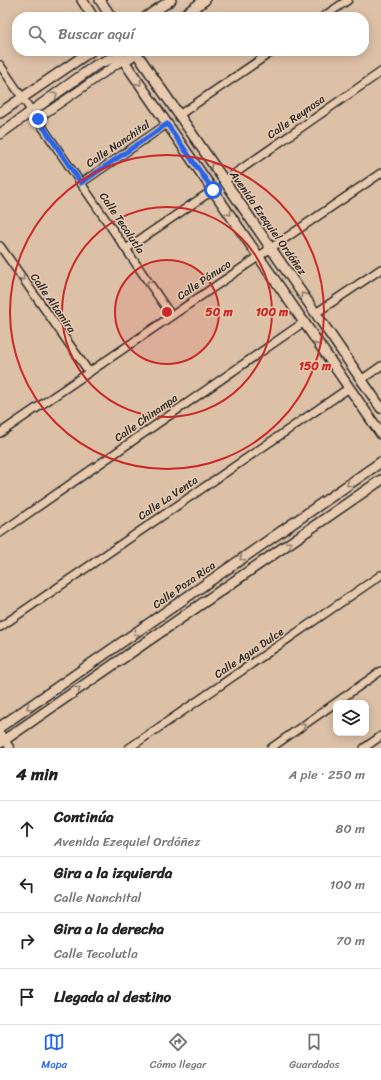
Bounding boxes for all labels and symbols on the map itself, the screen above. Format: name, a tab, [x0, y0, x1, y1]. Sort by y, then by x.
one-way arrow	[134, 79, 142, 86]
street label: Calle Reynosa	[263, 90, 329, 144]
one-way arrow	[50, 93, 57, 100]
route end	[29, 110, 47, 128]
street label: Calle Nanchital	[82, 115, 155, 173]
one-way arrow	[210, 162, 218, 169]
street label: Avenida Ezequiel Ordóñez	[224, 166, 312, 280]
route start	[204, 181, 222, 199]
street label: Calle Tecolutla	[94, 188, 150, 258]
one-way arrow	[224, 209, 232, 216]
street label: Calle Pánuco	[173, 255, 235, 305]
street label: Calle Altamira	[25, 269, 81, 337]
one-way arrow	[17, 274, 25, 281]
one-way arrow	[146, 280, 154, 287]
one-way arrow	[300, 292, 308, 299]
text: 50 m	[205, 301, 233, 323]
text: 100 m	[256, 301, 289, 323]
centre of rings	[160, 305, 174, 319]
one-way arrow	[314, 339, 321, 346]
text: 150 m	[299, 355, 332, 377]
street label: Calle Chinampa	[110, 389, 182, 447]
street label: Calle La Venta	[134, 471, 202, 525]
one-way arrow	[346, 479, 353, 487]
one-way arrow	[285, 541, 292, 549]
one-way arrow	[240, 553, 247, 560]
street label: Calle Poza Rica	[149, 556, 220, 614]
street label: Calle Agua Dulce	[210, 622, 288, 683]
one-way arrow	[133, 628, 140, 635]
one-way arrow	[74, 686, 81, 694]
one-way arrow	[26, 702, 33, 710]
one-way arrow	[299, 723, 306, 731]

